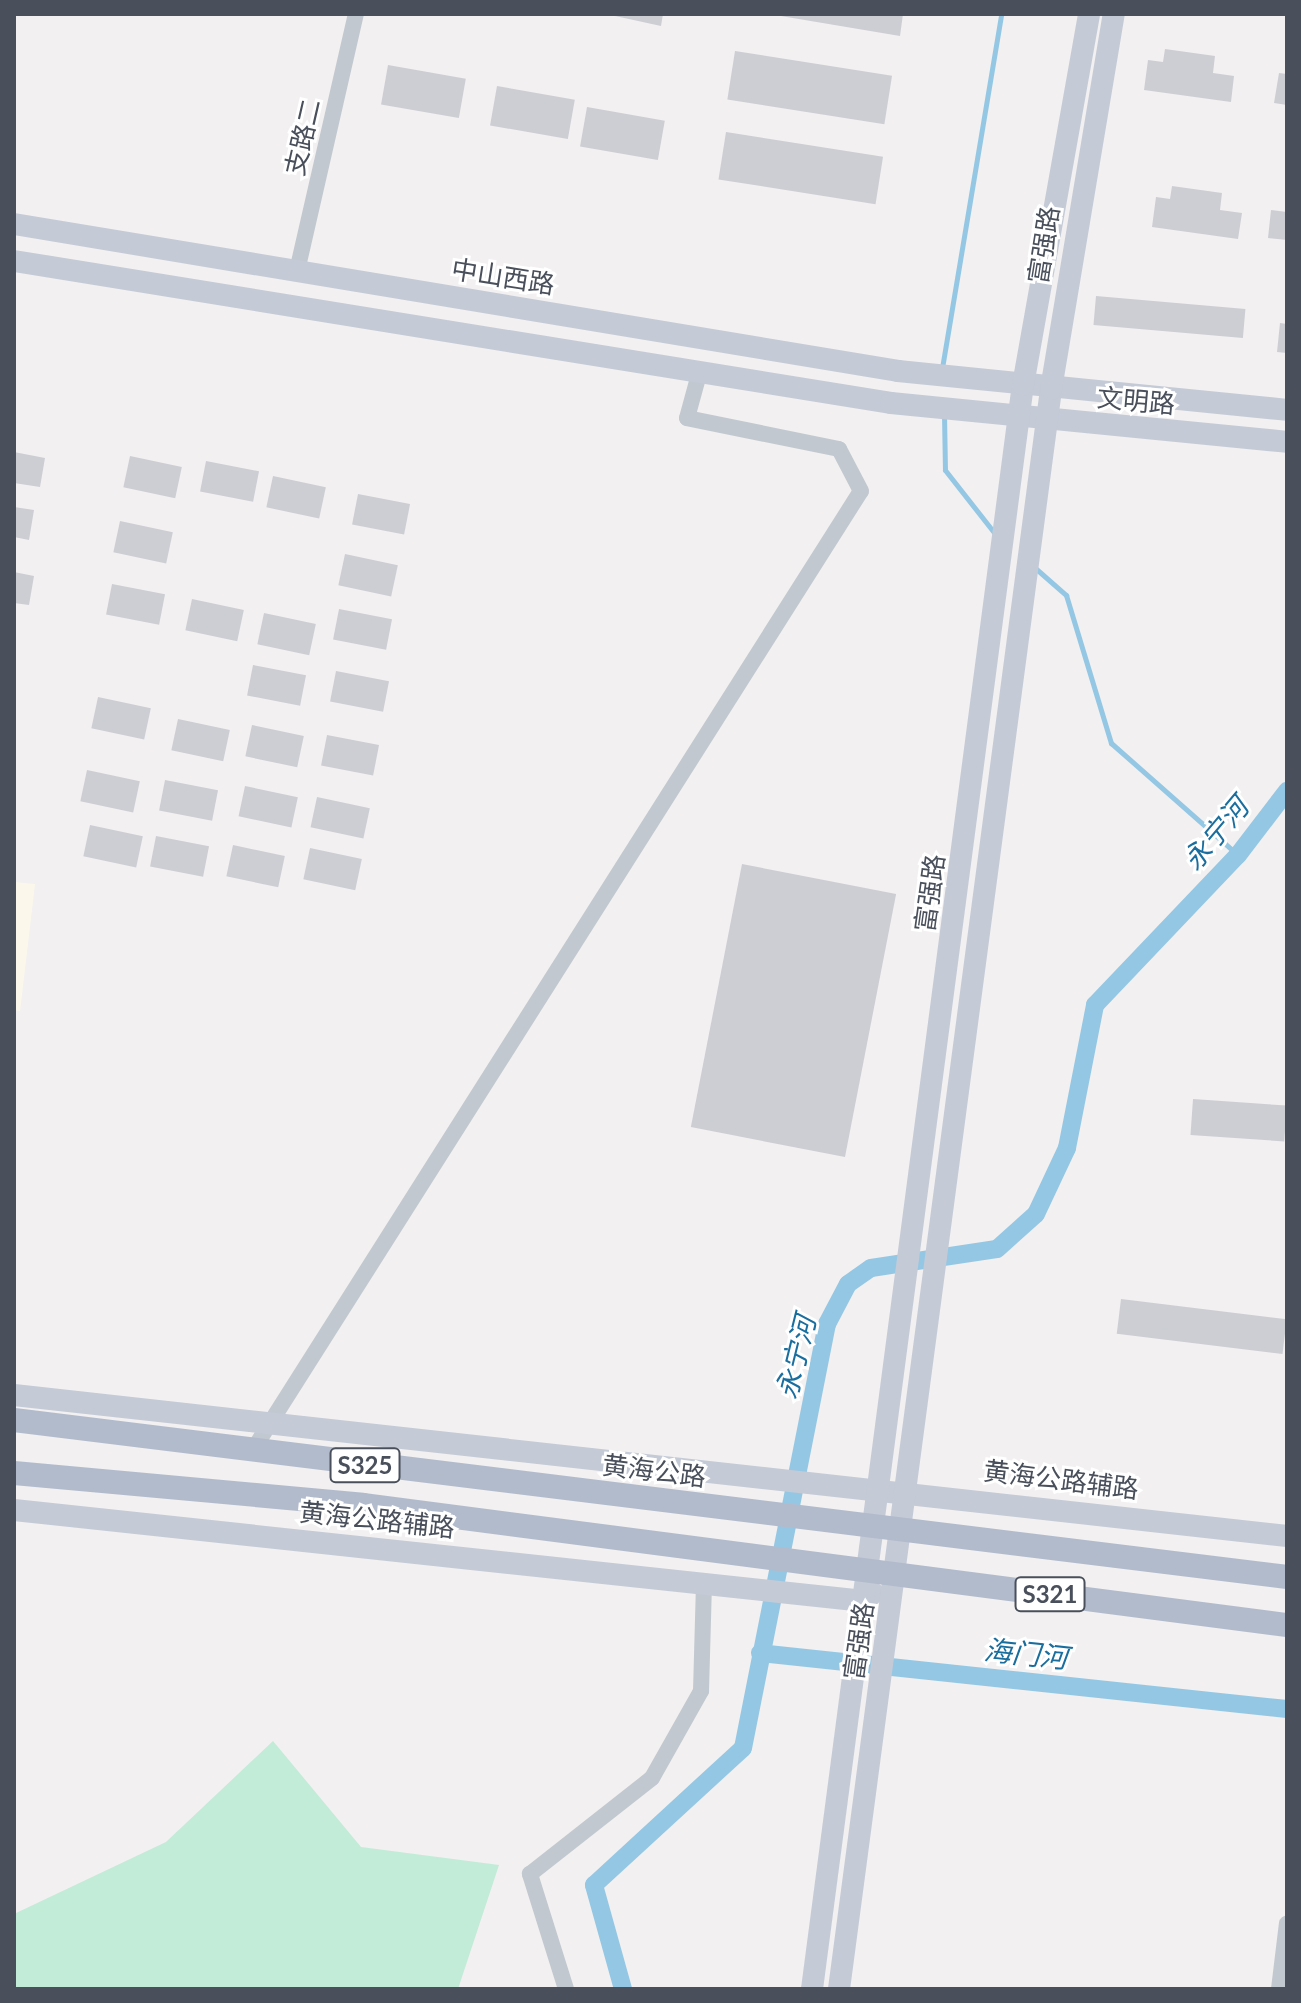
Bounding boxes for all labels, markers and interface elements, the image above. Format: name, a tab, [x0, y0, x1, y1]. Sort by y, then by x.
street label: 支路二	[279, 95, 327, 179]
street label: 富强路	[1022, 204, 1066, 286]
street label: 中山西路	[449, 253, 557, 301]
street label: 文明路	[1096, 382, 1176, 420]
water label: 永宁河	[1175, 790, 1255, 876]
street label: 富强路	[909, 852, 951, 934]
water label: 永宁河	[769, 1312, 821, 1402]
road number: S325	[329, 1445, 401, 1485]
street label: 黄海公路	[600, 1449, 708, 1493]
street label: 黄海公路辅路	[982, 1455, 1140, 1505]
street label: 黄海公路辅路	[298, 1496, 456, 1544]
road number: S321	[1014, 1574, 1086, 1614]
street label: 富强路	[838, 1600, 880, 1682]
water label: 海门河	[982, 1632, 1070, 1674]

